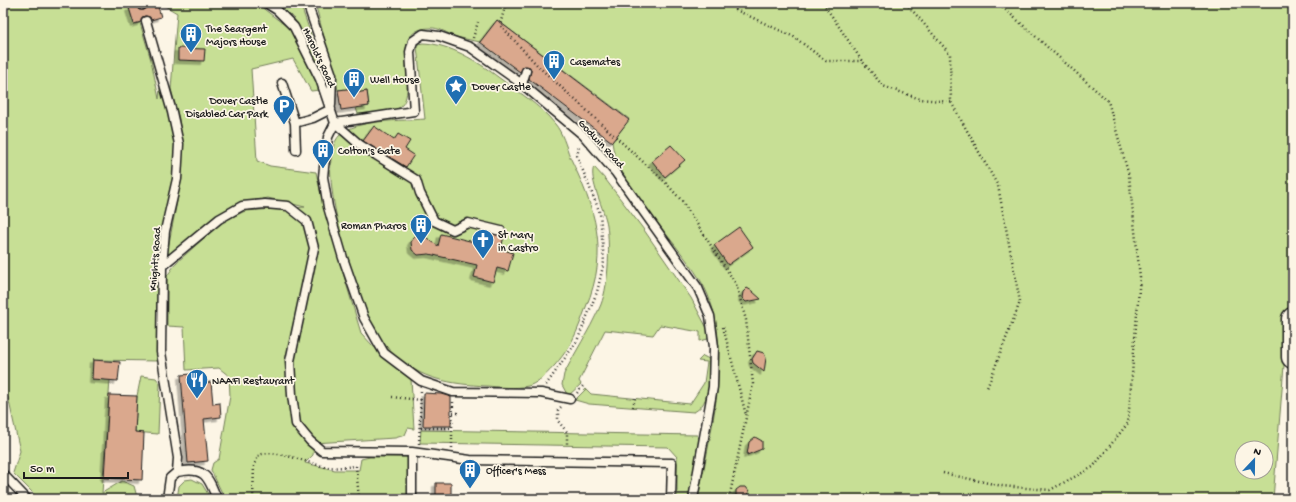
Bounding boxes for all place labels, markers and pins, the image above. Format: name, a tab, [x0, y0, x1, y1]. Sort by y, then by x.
building icon: The Seargent Majors House	[178, 21, 204, 54]
place label: The Seargent Majors House	[205, 24, 268, 49]
building icon: Casemates	[541, 48, 567, 81]
place label: Casemates	[570, 57, 621, 69]
building icon: Well House	[341, 66, 367, 99]
place icon: Dover Castle	[443, 73, 469, 106]
place label: Well House	[370, 75, 420, 87]
place label: Dover Castle	[471, 82, 531, 94]
parking icon: Dover Castle Disabled Car Park	[271, 93, 297, 126]
place label: Dover Castle Disabled Car Park	[185, 96, 269, 121]
building icon: Colton's Gate	[310, 137, 336, 170]
place label: Colton's Gate	[338, 146, 401, 158]
building icon: Roman Pharos	[408, 212, 434, 245]
place label: Roman Pharos	[341, 221, 407, 233]
church icon: St Mary in Castro	[470, 227, 496, 260]
place label: St Mary in Castro	[498, 230, 539, 255]
restaurant icon: NAAFI Restaurant	[184, 367, 210, 400]
place label: NAAFI Restaurant	[212, 376, 296, 388]
building icon: Officer's Mess	[457, 457, 483, 490]
place label: Officer's Mess	[486, 465, 547, 478]

